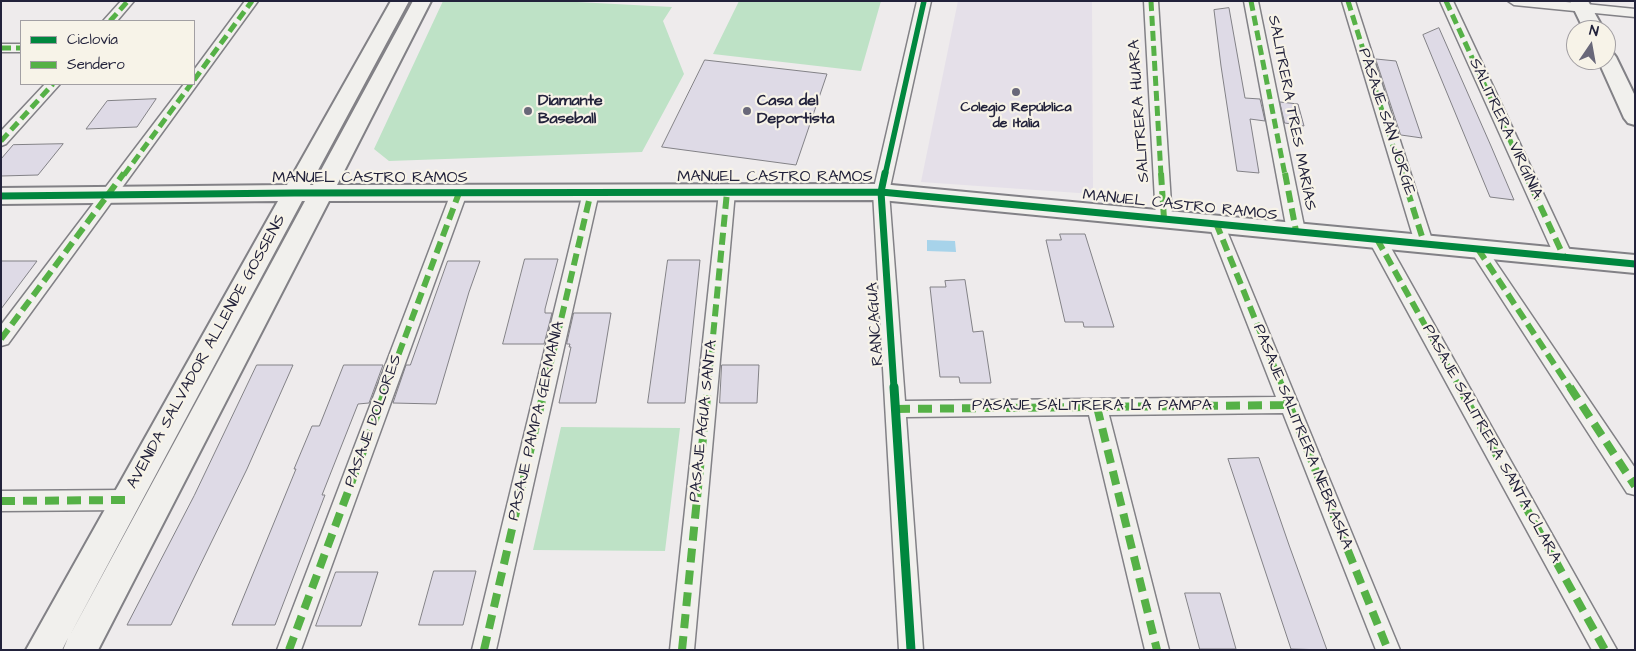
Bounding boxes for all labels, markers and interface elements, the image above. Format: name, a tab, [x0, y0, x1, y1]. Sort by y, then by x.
street label: SALITRERA TRES MARÍAS	[1263, 14, 1319, 212]
legend	[20, 20, 195, 85]
north arrow	[1566, 20, 1616, 70]
text: N	[1588, 21, 1600, 42]
text: Ciclovía	[67, 29, 118, 50]
street label: SALITRERA HUARA	[1125, 39, 1155, 183]
street label: PASAJE SAN JORGE	[1353, 46, 1419, 198]
text: Sendero	[67, 54, 125, 75]
street label: SALITRERA VIRGINIA	[1464, 56, 1546, 202]
marker: Colegio República de Italia	[1010, 86, 1022, 98]
place label: Diamante Baseball	[538, 92, 603, 130]
place label: Casa del Deportista	[757, 92, 834, 130]
place label: Colegio República de Italia	[960, 100, 1072, 132]
marker: Diamante Baseball	[522, 105, 534, 117]
marker: Casa del Deportista	[741, 105, 753, 117]
street label: MANUEL CASTRO RAMOS	[677, 168, 873, 188]
street label: MANUEL CASTRO RAMOS	[272, 169, 468, 189]
street label: MANUEL CASTRO RAMOS	[1082, 186, 1278, 226]
street label: AVENIDA SALVADOR ALLENDE GOSSENS	[123, 212, 291, 492]
street label: RANCAGUA	[864, 282, 888, 366]
street label: PASAJE PAMPA GERMANIA	[505, 319, 569, 523]
street label: PASAJE SALITRERA SANTA CLARA	[1417, 321, 1565, 567]
street label: PASAJE SALITRERA NEBRASKA	[1248, 322, 1356, 552]
street label: PASAJE AGUA SANTA	[686, 339, 722, 503]
street label: PASAJE DOLORES	[341, 352, 407, 490]
street label: PASAJE SALITRERA LA PAMPA	[972, 397, 1212, 417]

